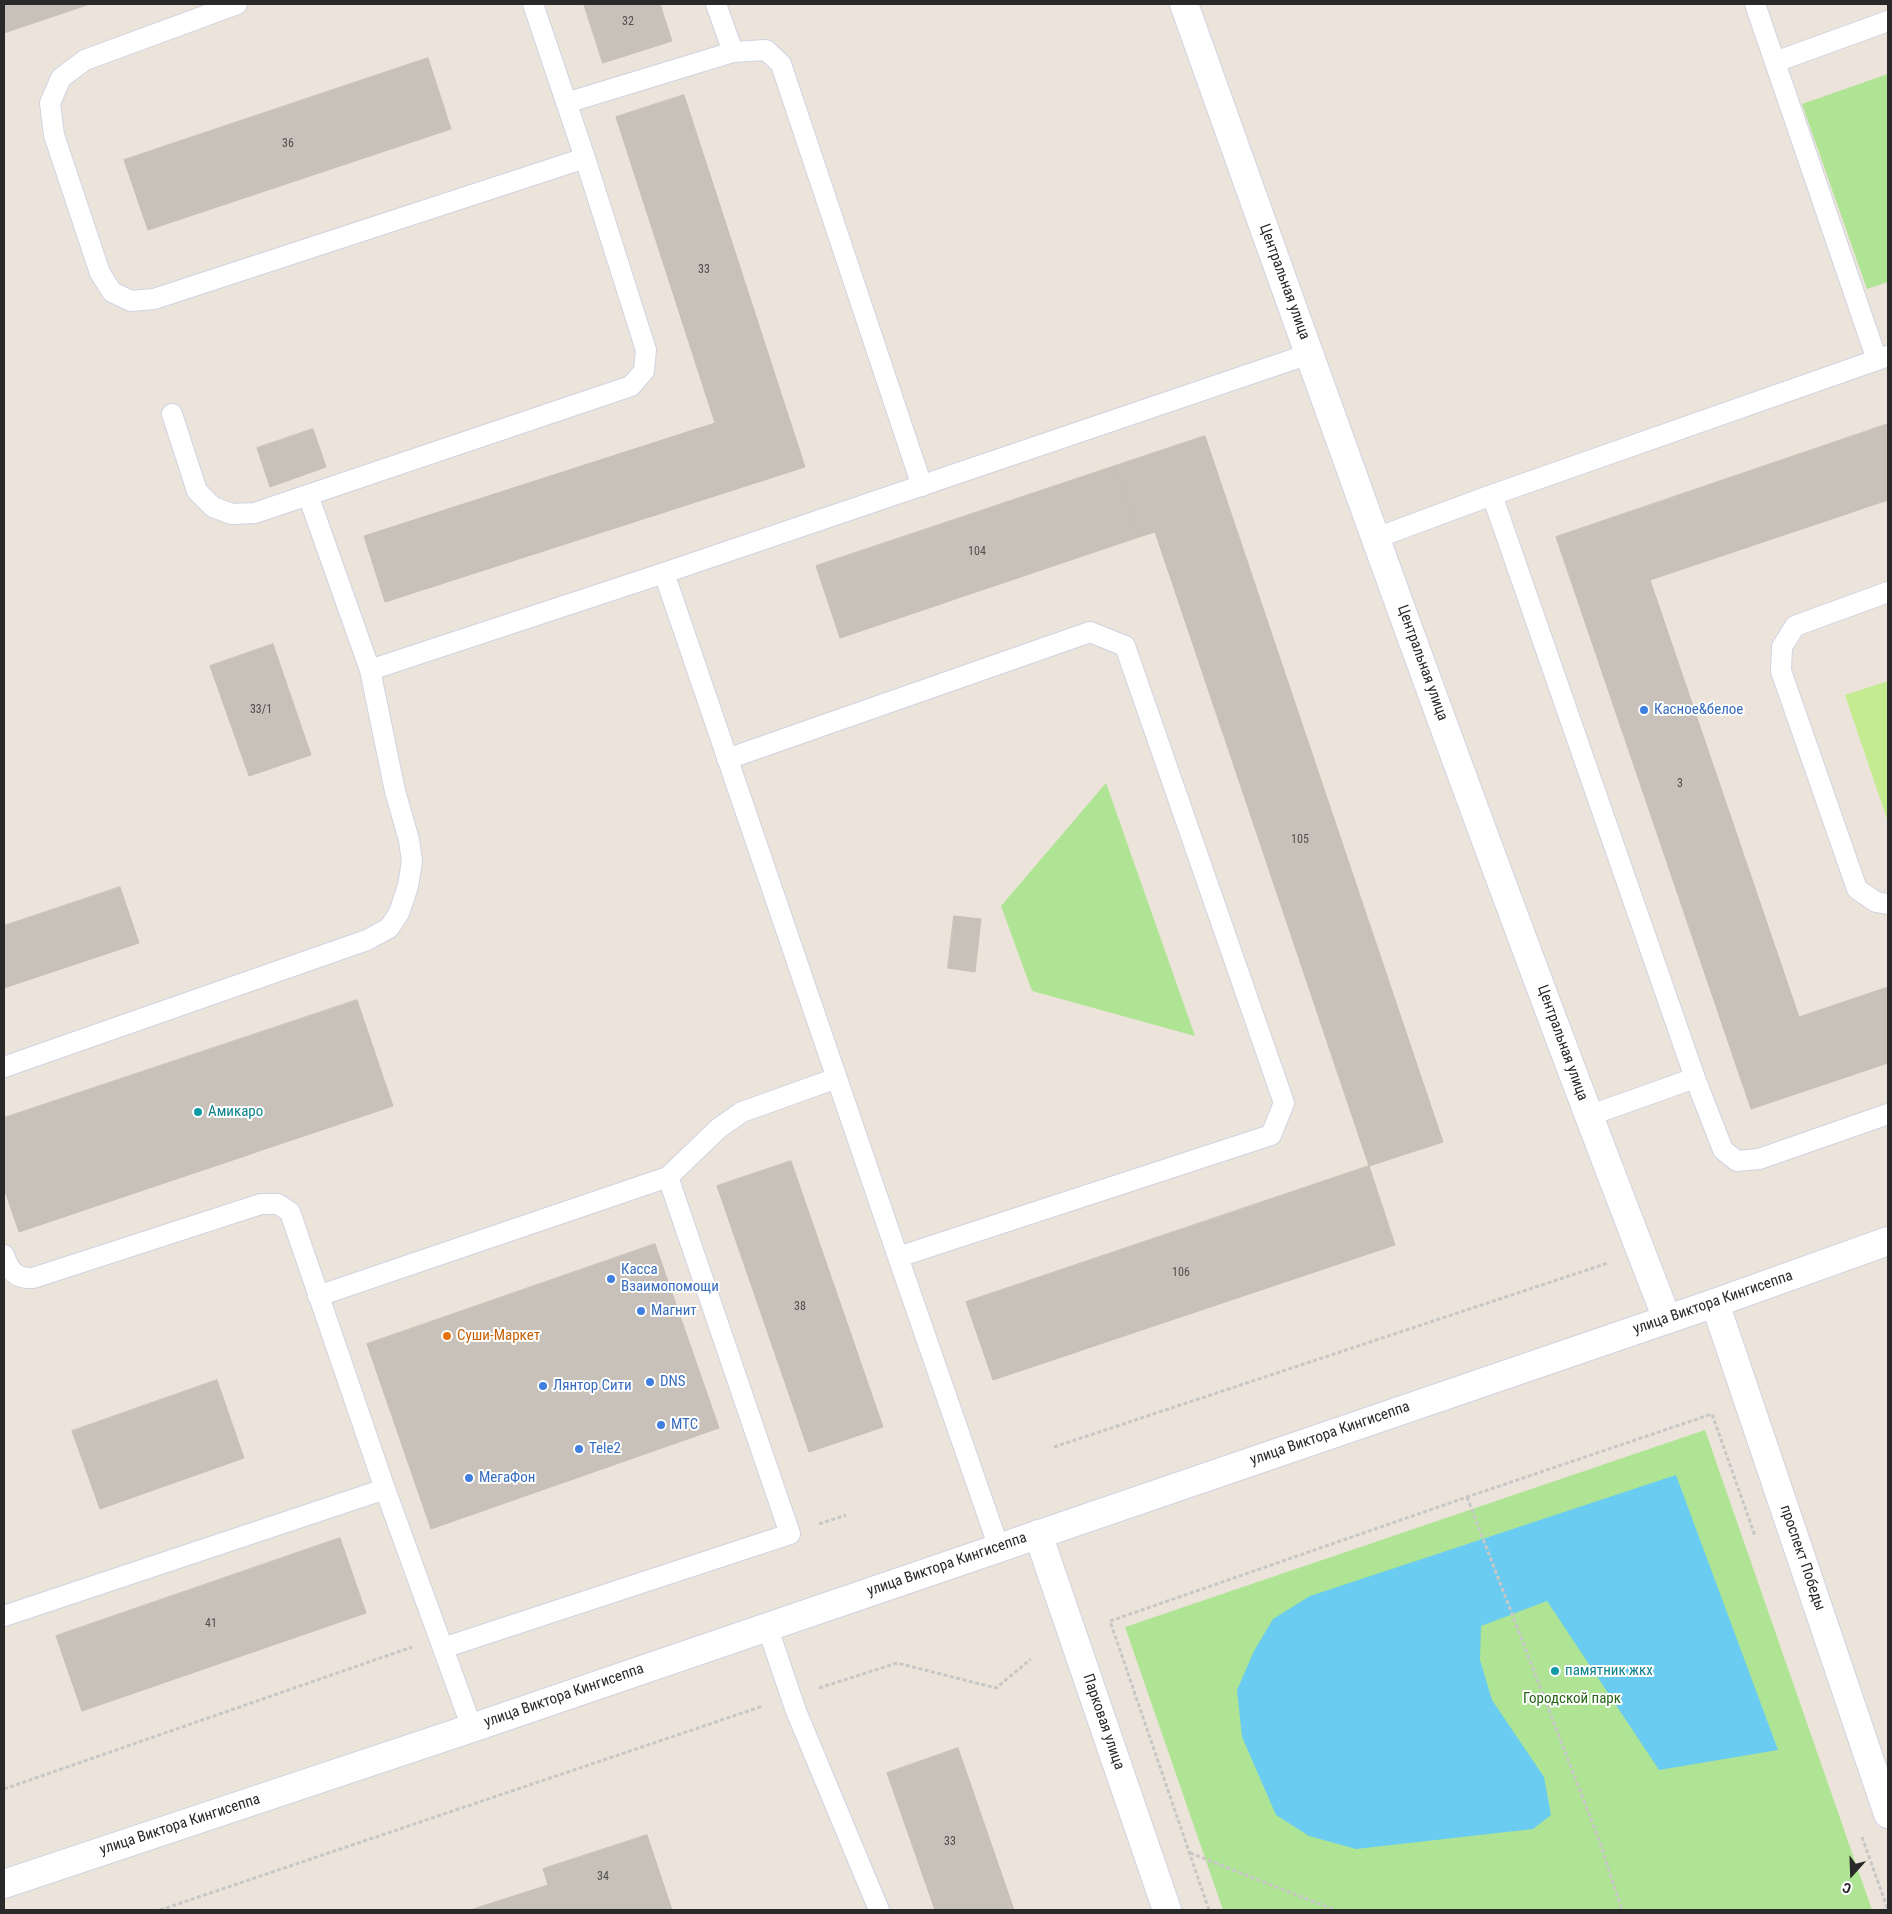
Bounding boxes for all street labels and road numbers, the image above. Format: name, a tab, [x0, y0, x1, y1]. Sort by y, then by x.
street label: Центральная улица	[1255, 222, 1313, 342]
street label: Центральная улица	[1393, 603, 1451, 723]
street label: Центральная улица	[1533, 983, 1591, 1103]
street label: улица Виктора Кингисеппа	[1631, 1267, 1795, 1339]
street label: улица Виктора Кингисеппа	[1248, 1398, 1412, 1470]
street label: проспект Победы	[1775, 1503, 1829, 1613]
street label: улица Виктора Кингисеппа	[865, 1529, 1029, 1601]
street label: улица Виктора Кингисеппа	[482, 1660, 646, 1732]
street label: Парковая улица	[1078, 1672, 1128, 1772]
street label: улица Виктора Кингисеппа	[98, 1791, 262, 1859]

